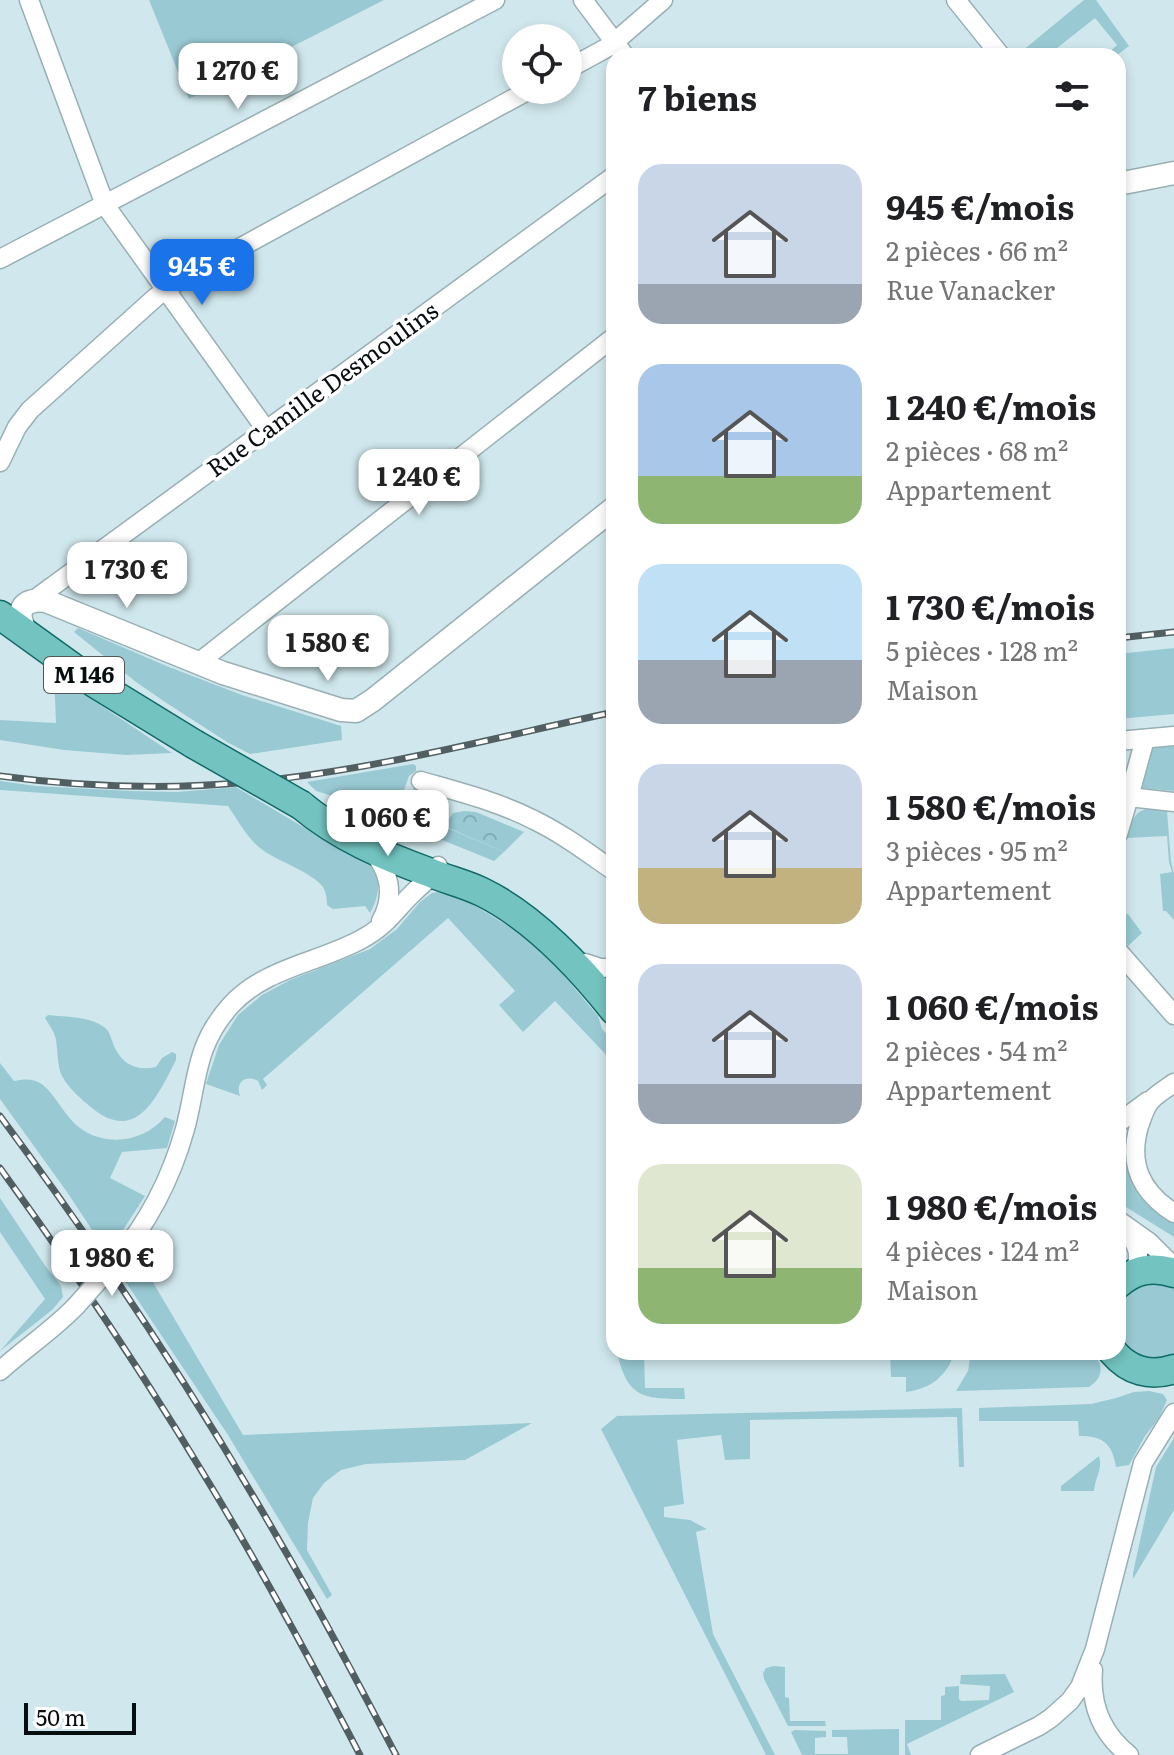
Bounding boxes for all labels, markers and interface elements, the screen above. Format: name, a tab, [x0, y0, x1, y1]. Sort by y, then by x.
map controls	[502, 24, 582, 104]
button: locate	[502, 24, 582, 104]
pin: 1 270 €	[164, 43, 312, 111]
text: 1 270 €	[196, 49, 280, 88]
text: 7 biens	[638, 71, 757, 121]
icon: filters	[1050, 74, 1094, 118]
text: 945 €/mois	[886, 180, 1074, 230]
icon: home	[702, 196, 798, 292]
text: 2 pièces · 66 m²	[886, 230, 1068, 269]
pin: 945 €	[146, 239, 258, 307]
text: 945 €	[168, 245, 236, 284]
text: Rue Vanacker	[886, 269, 1055, 308]
street label: Rue Camille Desmoulins	[199, 292, 445, 484]
text: 1 240 €/mois	[886, 380, 1096, 430]
icon: home	[702, 396, 798, 492]
text: 2 pièces · 68 m²	[886, 430, 1068, 469]
pin: 1 240 €	[345, 449, 493, 517]
text: 1 240 €	[377, 455, 461, 494]
text: Appartement	[886, 469, 1051, 508]
pin: 1 730 €	[53, 542, 201, 610]
text: 1 730 €	[85, 548, 169, 587]
text: 1 730 €/mois	[886, 580, 1095, 630]
icon: home	[702, 596, 798, 692]
pin: 1 580 €	[254, 615, 402, 683]
text: 1 580 €	[286, 621, 370, 660]
text: 5 pièces · 128 m²	[886, 630, 1078, 669]
road number: M 146	[44, 657, 124, 693]
text: Maison	[886, 669, 978, 708]
text: 1 580 €/mois	[886, 780, 1096, 830]
pin: 1 060 €	[314, 790, 462, 858]
text: 1 060 €	[345, 796, 431, 835]
icon: home	[702, 796, 798, 892]
text: 3 pièces · 95 m²	[886, 830, 1068, 869]
text: Appartement	[886, 869, 1051, 908]
text: 1 060 €/mois	[886, 980, 1098, 1030]
icon: home	[702, 996, 798, 1092]
text: 2 pièces · 54 m²	[886, 1030, 1068, 1069]
text: Appartement	[886, 1069, 1051, 1108]
text: 1 980 €/mois	[886, 1180, 1097, 1230]
icon: home	[702, 1196, 798, 1292]
pin: 1 980 €	[38, 1230, 186, 1298]
text: 4 pièces · 124 m²	[886, 1230, 1079, 1269]
text: 1 980 €	[69, 1236, 155, 1275]
text: Maison	[886, 1269, 978, 1308]
scale bar	[24, 1699, 136, 1735]
text: 50 m	[36, 1700, 86, 1733]

